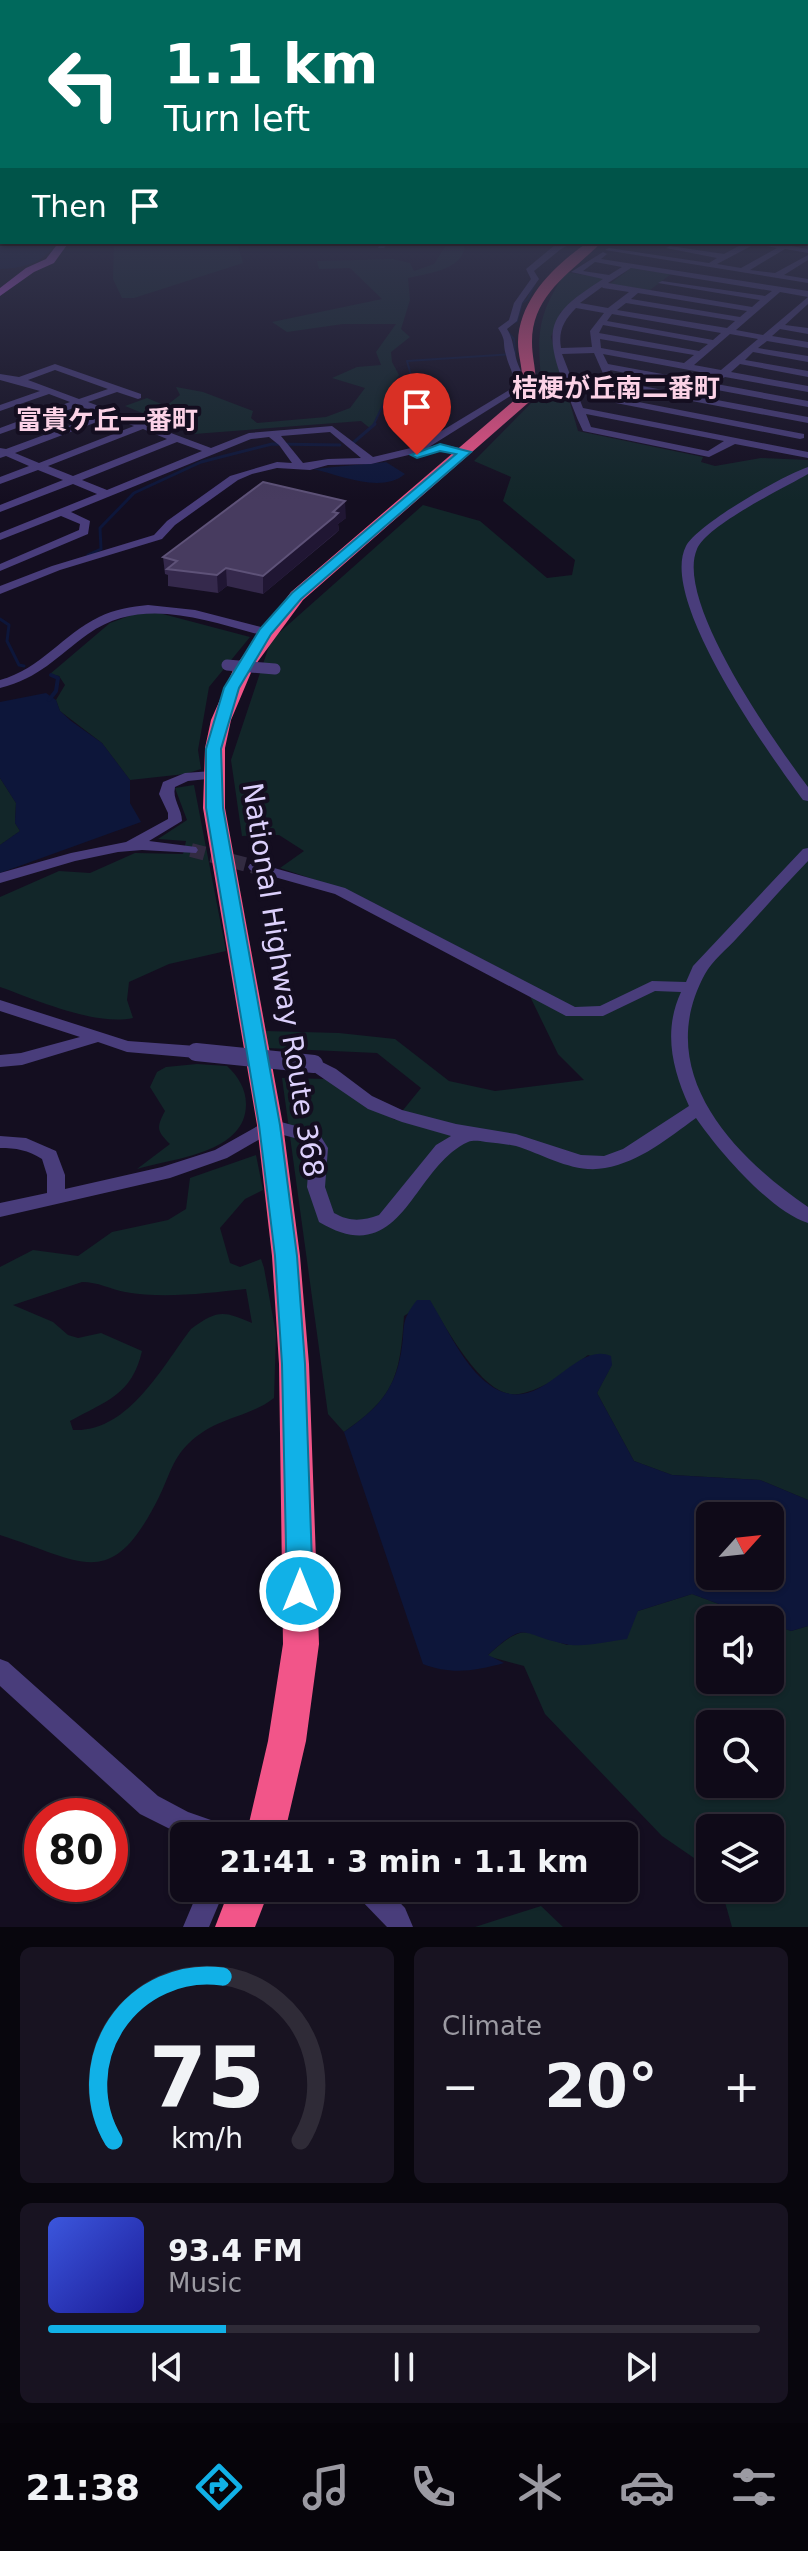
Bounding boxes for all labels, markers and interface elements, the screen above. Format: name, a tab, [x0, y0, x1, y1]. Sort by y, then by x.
text: 1.1 km	[164, 31, 378, 96]
icon: left	[32, 32, 136, 136]
text: Turn left	[164, 98, 310, 139]
icon: arrive	[123, 184, 167, 228]
text: Then	[32, 189, 107, 224]
pin	[383, 373, 451, 455]
district label: 桔梗が丘南二番町	[512, 373, 720, 403]
icon: arrive	[395, 385, 439, 429]
district label: 富貴ケ丘一番町	[16, 405, 198, 435]
street label: National Highway Route 368	[235, 780, 331, 1180]
north arrow	[696, 1502, 784, 1590]
map controls	[696, 1502, 784, 1902]
position arrow	[258, 1549, 342, 1633]
button: sound	[696, 1606, 784, 1694]
button: search	[696, 1710, 784, 1798]
speed limit sign: 80	[24, 1798, 128, 1902]
button: layers	[696, 1814, 784, 1902]
text: 21:41 · 3 min · 1.1 km	[219, 1844, 589, 1879]
text: Climate	[442, 2011, 542, 2041]
text: 75	[149, 2030, 265, 2127]
text: 20°	[544, 2051, 658, 2121]
text: −	[442, 2061, 479, 2112]
text: +	[723, 2061, 760, 2112]
text: km/h	[171, 2121, 243, 2155]
text: 93.4 FM	[168, 2233, 303, 2268]
text: Music	[168, 2268, 242, 2298]
icon: previous	[145, 2345, 189, 2389]
icon: pause	[382, 2345, 426, 2389]
icon: next	[619, 2345, 663, 2389]
icon: directions	[191, 2459, 247, 2515]
icon: music	[298, 2459, 354, 2515]
icon: phone	[405, 2459, 461, 2515]
icon: climate	[512, 2459, 568, 2515]
icon: car	[619, 2459, 675, 2515]
icon: filters	[726, 2459, 782, 2515]
text: 21:38	[26, 2467, 140, 2508]

